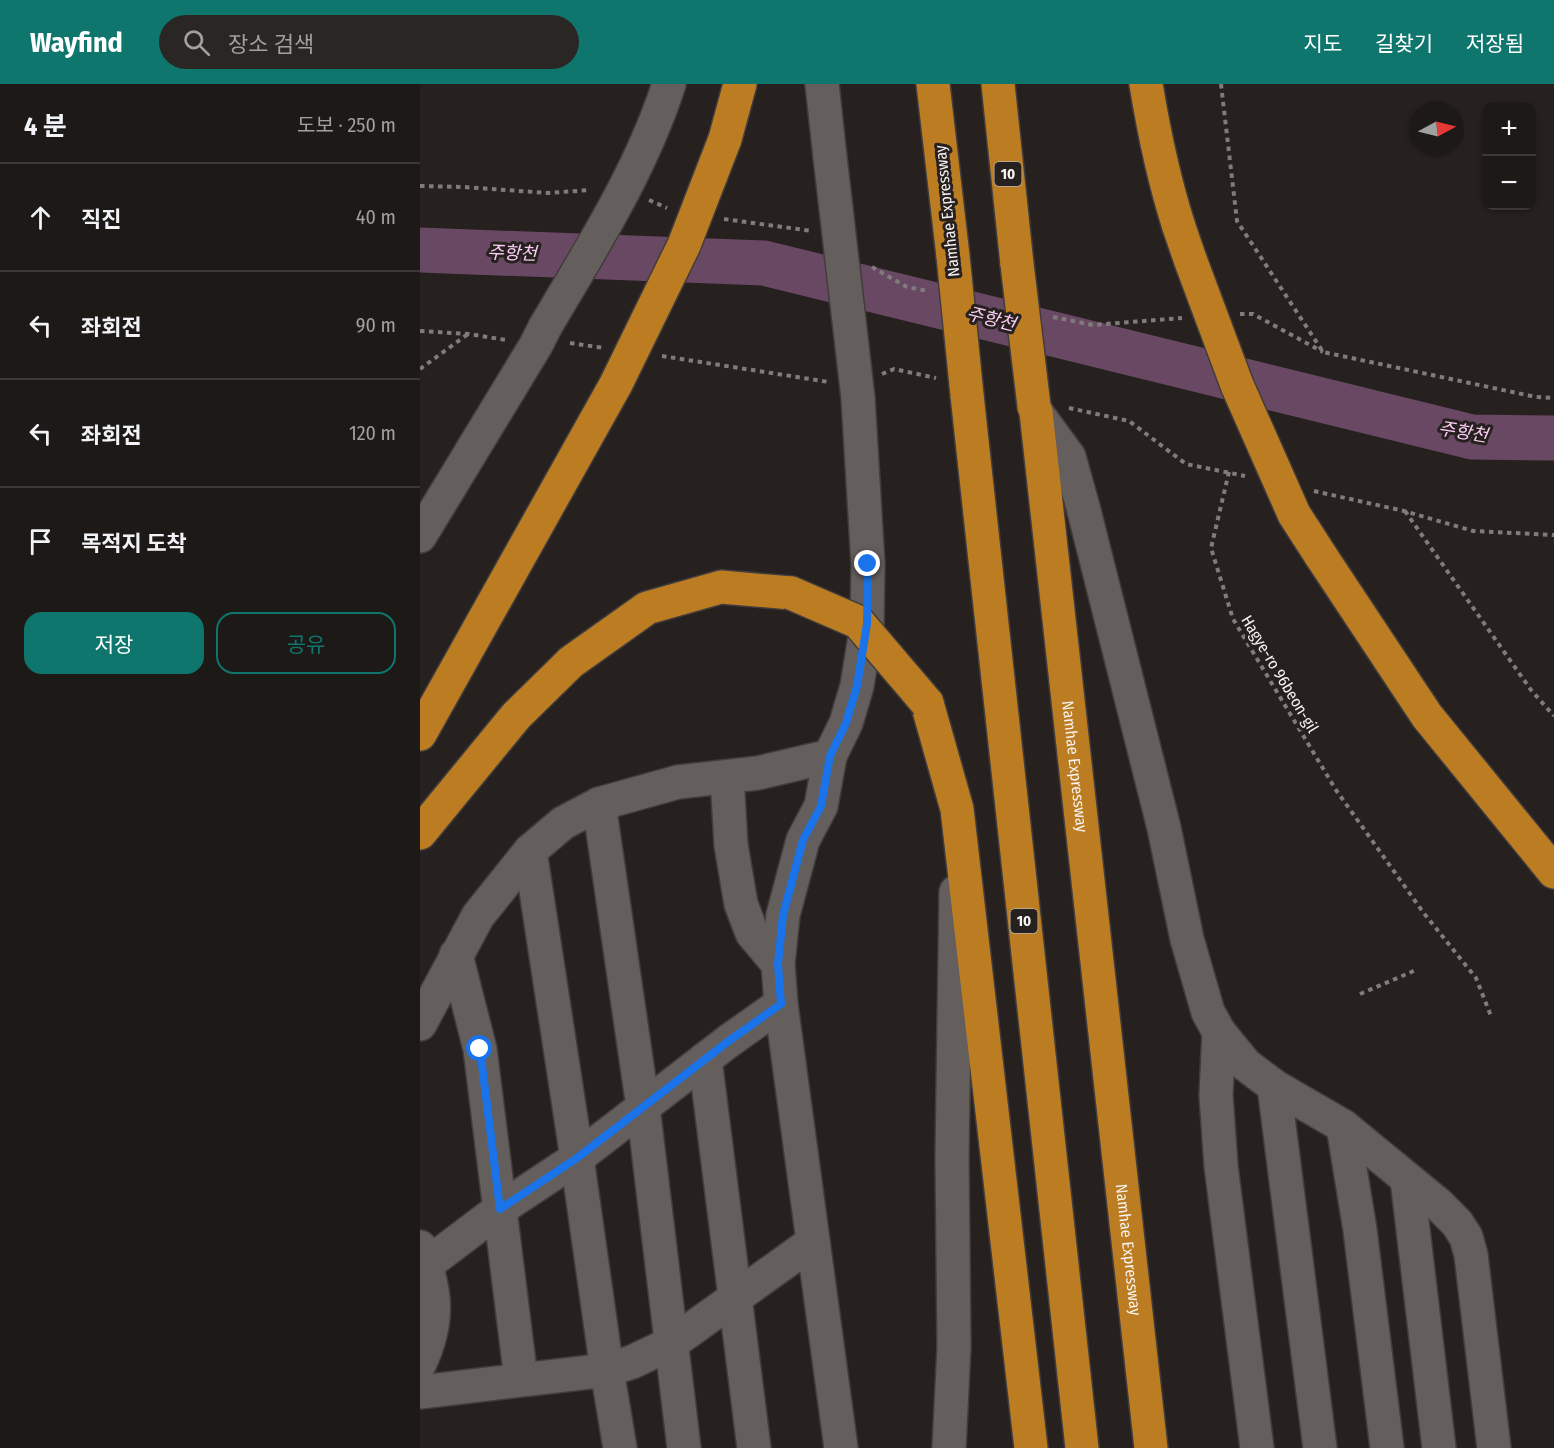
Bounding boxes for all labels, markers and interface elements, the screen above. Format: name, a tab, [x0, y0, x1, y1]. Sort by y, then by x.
search box	[159, 15, 579, 69]
text: Wayfind	[30, 26, 123, 59]
icon: search	[180, 26, 213, 59]
text: 장소 검색	[228, 31, 314, 58]
text: 지도	[1303, 31, 1342, 57]
text: 길찾기	[1375, 31, 1433, 57]
text: 저장됨	[1466, 31, 1524, 57]
north arrow	[1410, 102, 1464, 156]
map controls	[1482, 102, 1536, 210]
button: +	[1482, 102, 1536, 156]
text: 4 분	[24, 111, 67, 142]
text: 도보 · 250 m	[297, 113, 396, 137]
street label: Namhae Expressway	[931, 143, 963, 278]
button: −	[1482, 156, 1536, 210]
road number: 10	[994, 162, 1022, 186]
icon: ahead	[24, 201, 57, 234]
text: 40 m	[356, 205, 396, 229]
text: 직진	[81, 206, 121, 233]
water label: 주항천	[487, 241, 540, 265]
water label: 주항천	[964, 302, 1020, 336]
icon: left	[24, 309, 57, 342]
text: 90 m	[356, 313, 396, 337]
text: 좌회전	[81, 314, 142, 341]
icon: left	[24, 417, 57, 450]
water label: 주항천	[1437, 417, 1492, 447]
text: 120 m	[349, 421, 396, 445]
text: 좌회전	[81, 422, 142, 449]
icon: arrive	[24, 525, 57, 558]
text: 목적지 도착	[81, 530, 187, 557]
route end	[854, 550, 880, 576]
button: 저장	[24, 612, 204, 674]
button: 공유	[216, 612, 396, 674]
street label: Hagye-ro 96beon-gil	[1237, 612, 1323, 736]
street label: Namhae Expressway	[1059, 700, 1092, 834]
road number: 10	[1010, 909, 1038, 933]
route start	[466, 1035, 492, 1061]
street label: Namhae Expressway	[1112, 1183, 1146, 1317]

